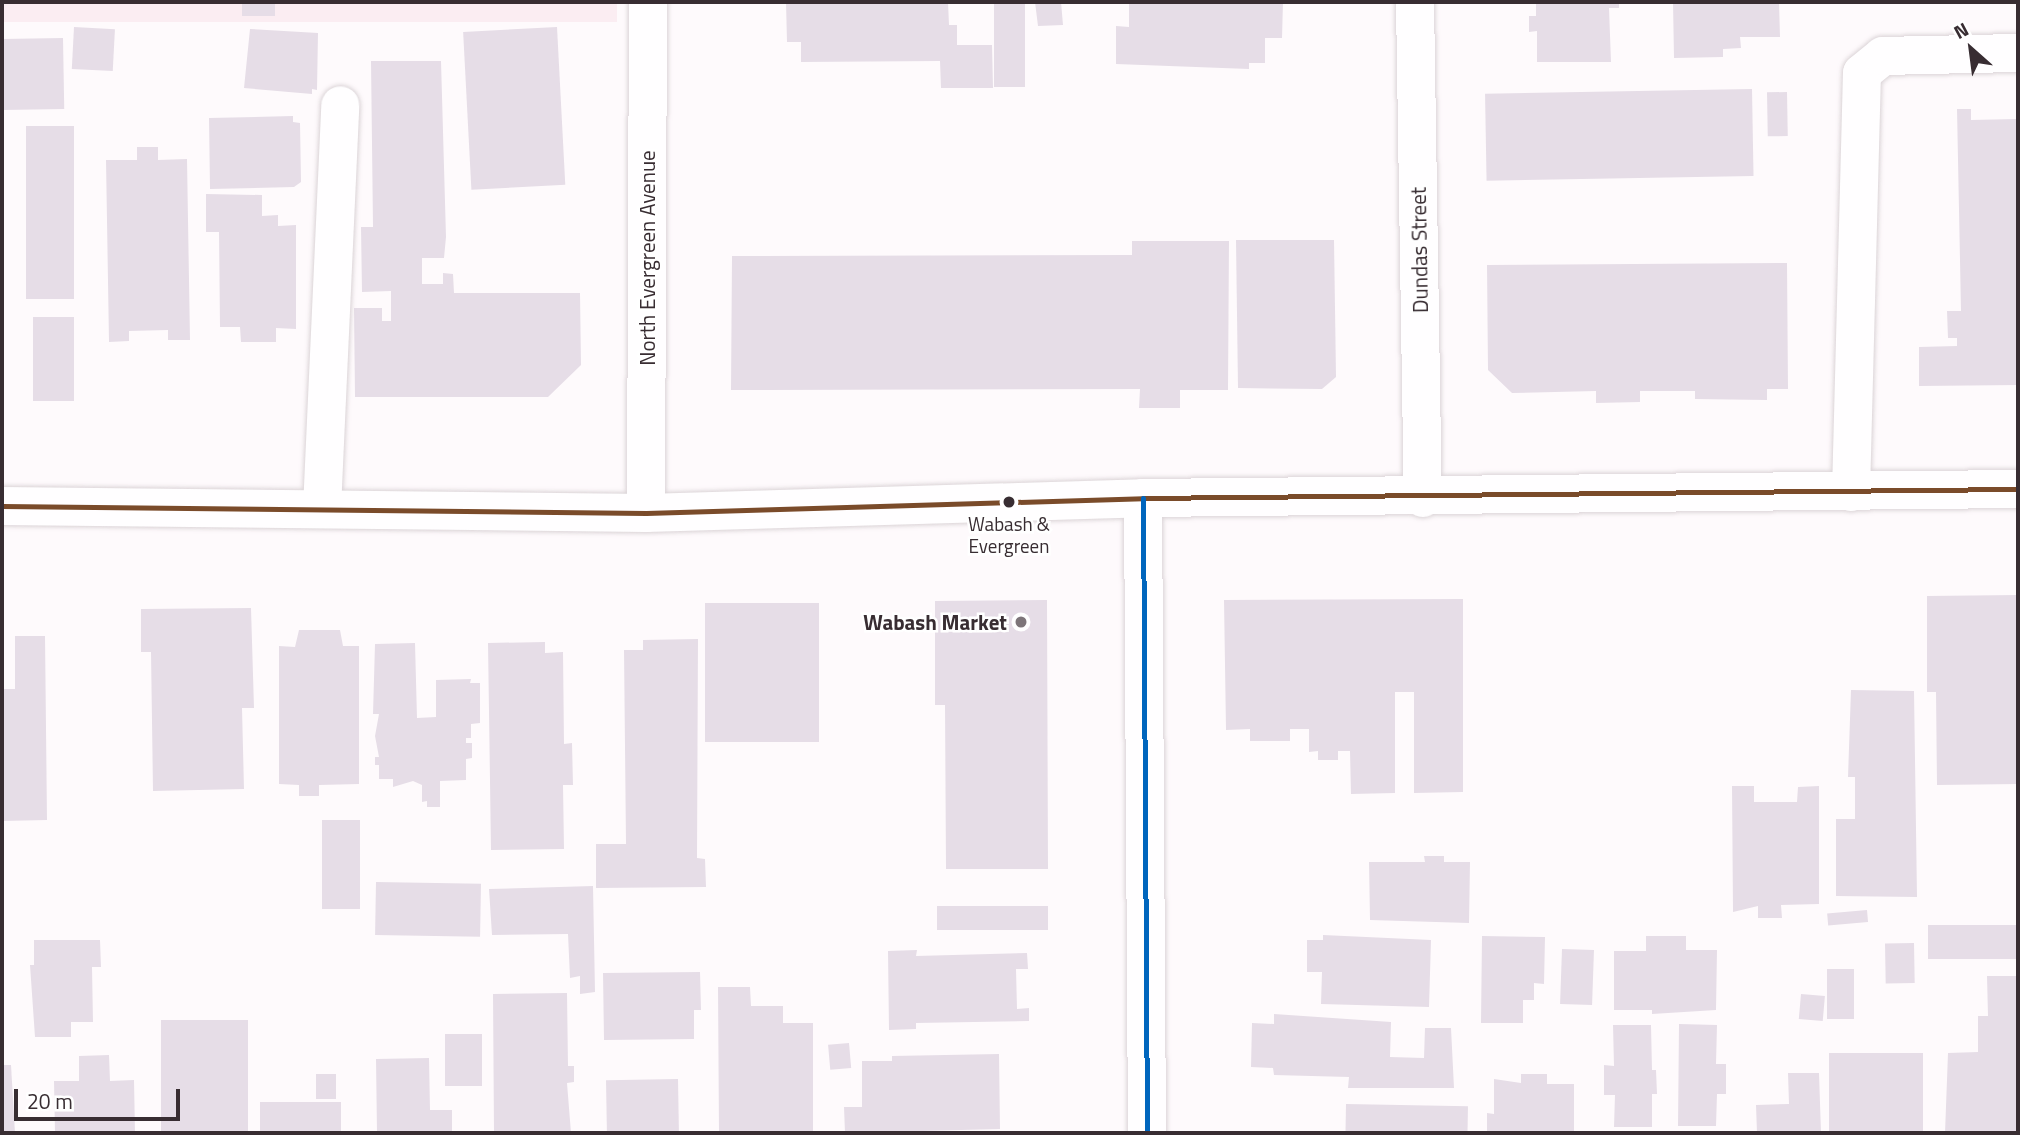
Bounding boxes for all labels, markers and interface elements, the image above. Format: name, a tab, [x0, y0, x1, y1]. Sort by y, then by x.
north arrow	[1936, 14, 2006, 84]
text: N	[1948, 14, 1974, 46]
street label: North Evergreen Avenue	[634, 150, 660, 366]
street label: Dundas Street	[1405, 187, 1433, 313]
marker: Wabash & Evergreen	[1002, 495, 1016, 509]
place label: Wabash & Evergreen	[968, 513, 1050, 557]
place label: Wabash Market	[863, 609, 1007, 635]
marker: Wabash Market	[1013, 614, 1029, 630]
scale bar	[18, 1076, 184, 1120]
text: 20 m	[27, 1085, 73, 1117]

